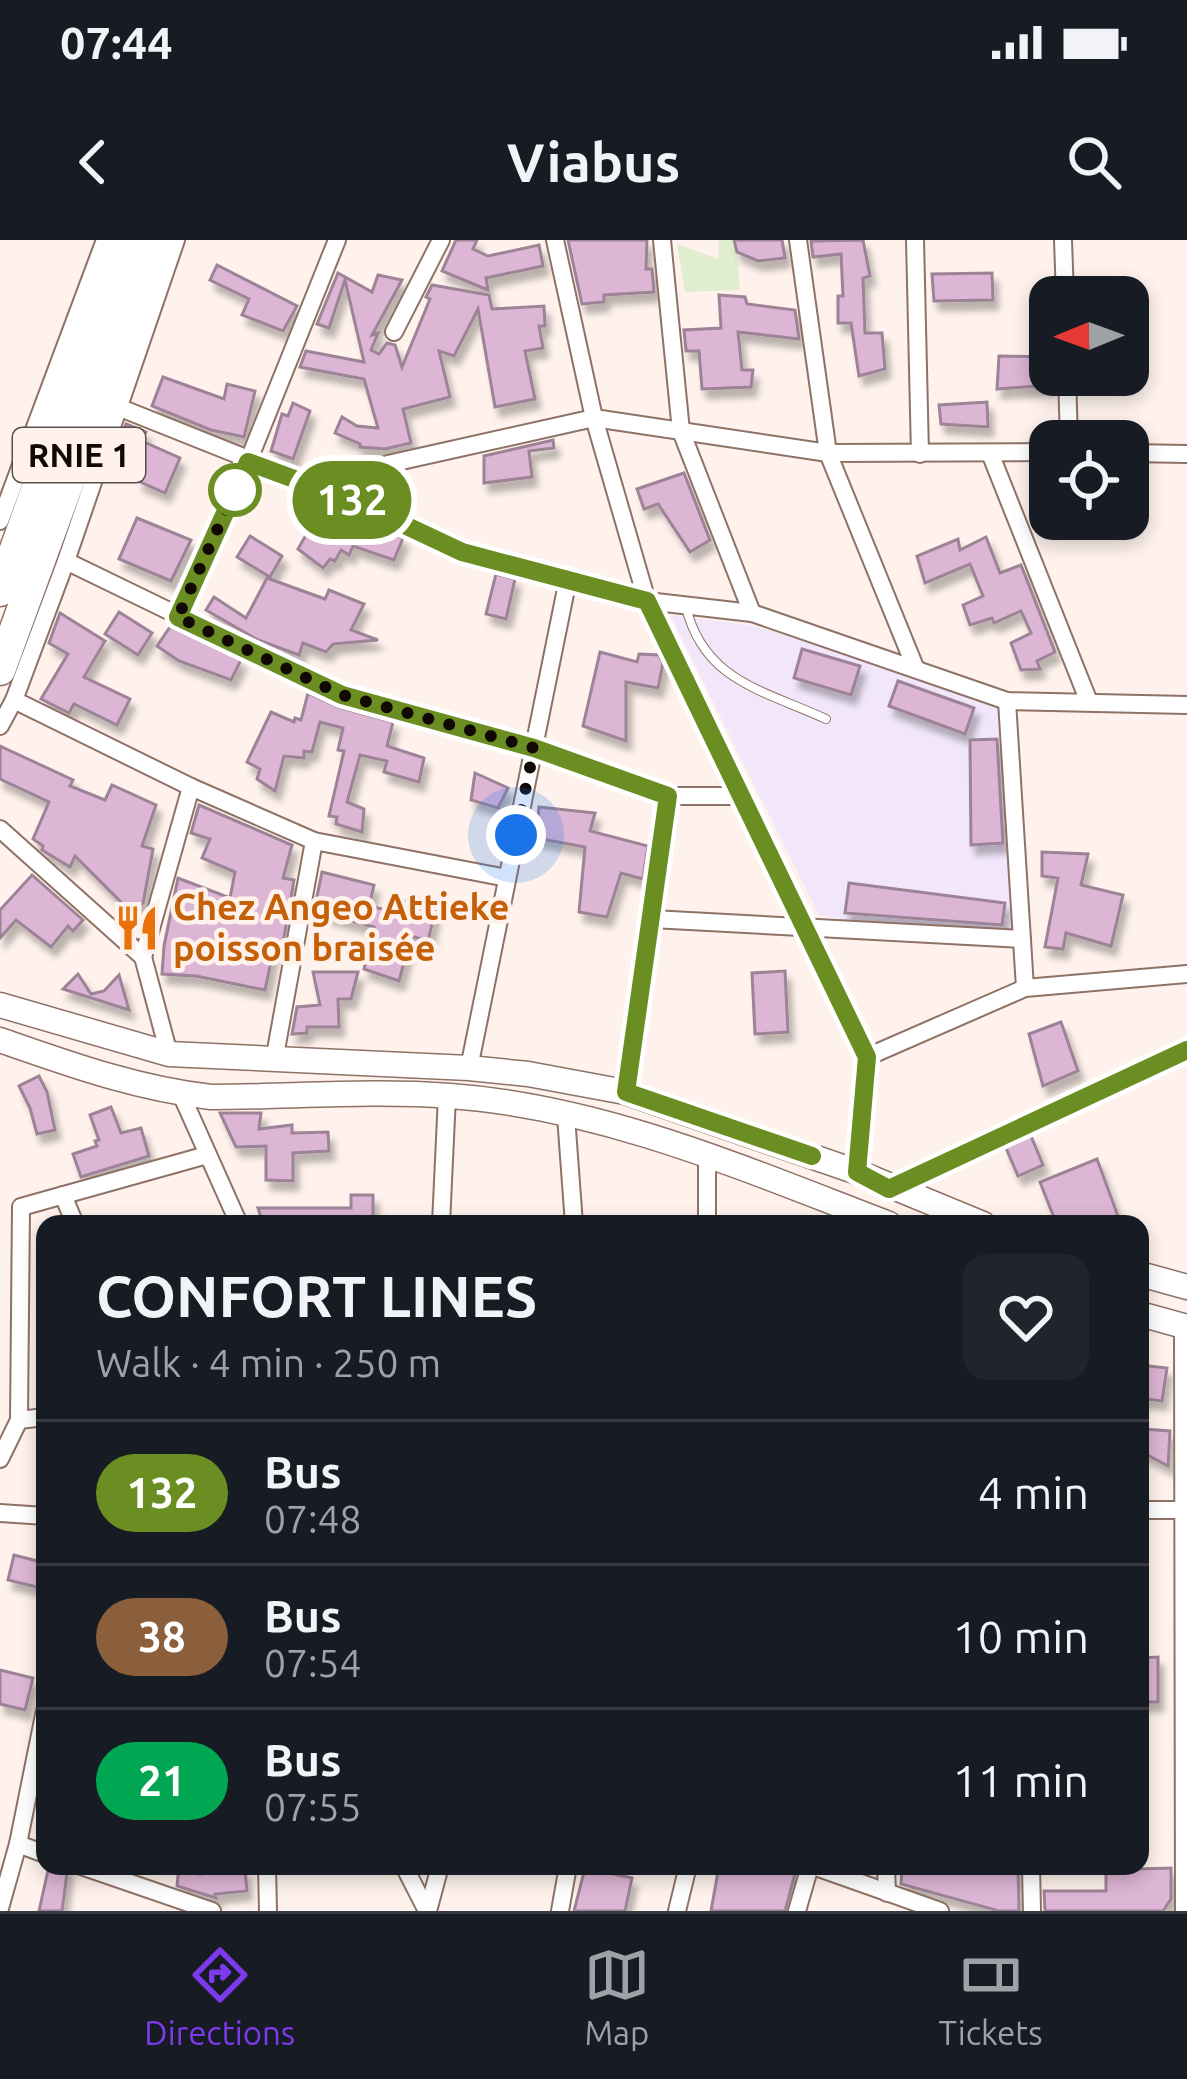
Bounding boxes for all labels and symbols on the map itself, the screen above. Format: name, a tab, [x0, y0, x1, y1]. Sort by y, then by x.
north arrow	[1029, 276, 1149, 396]
road number: RNIE 1	[13, 428, 145, 482]
line badge: 132	[283, 461, 421, 539]
unlabelled marker	[210, 465, 260, 515]
your location	[486, 805, 546, 865]
place label: Chez Angeo Attieke poisson braisée	[173, 886, 509, 968]
restaurant icon: Chez Angeo Attieke poisson braisée	[112, 903, 162, 953]

